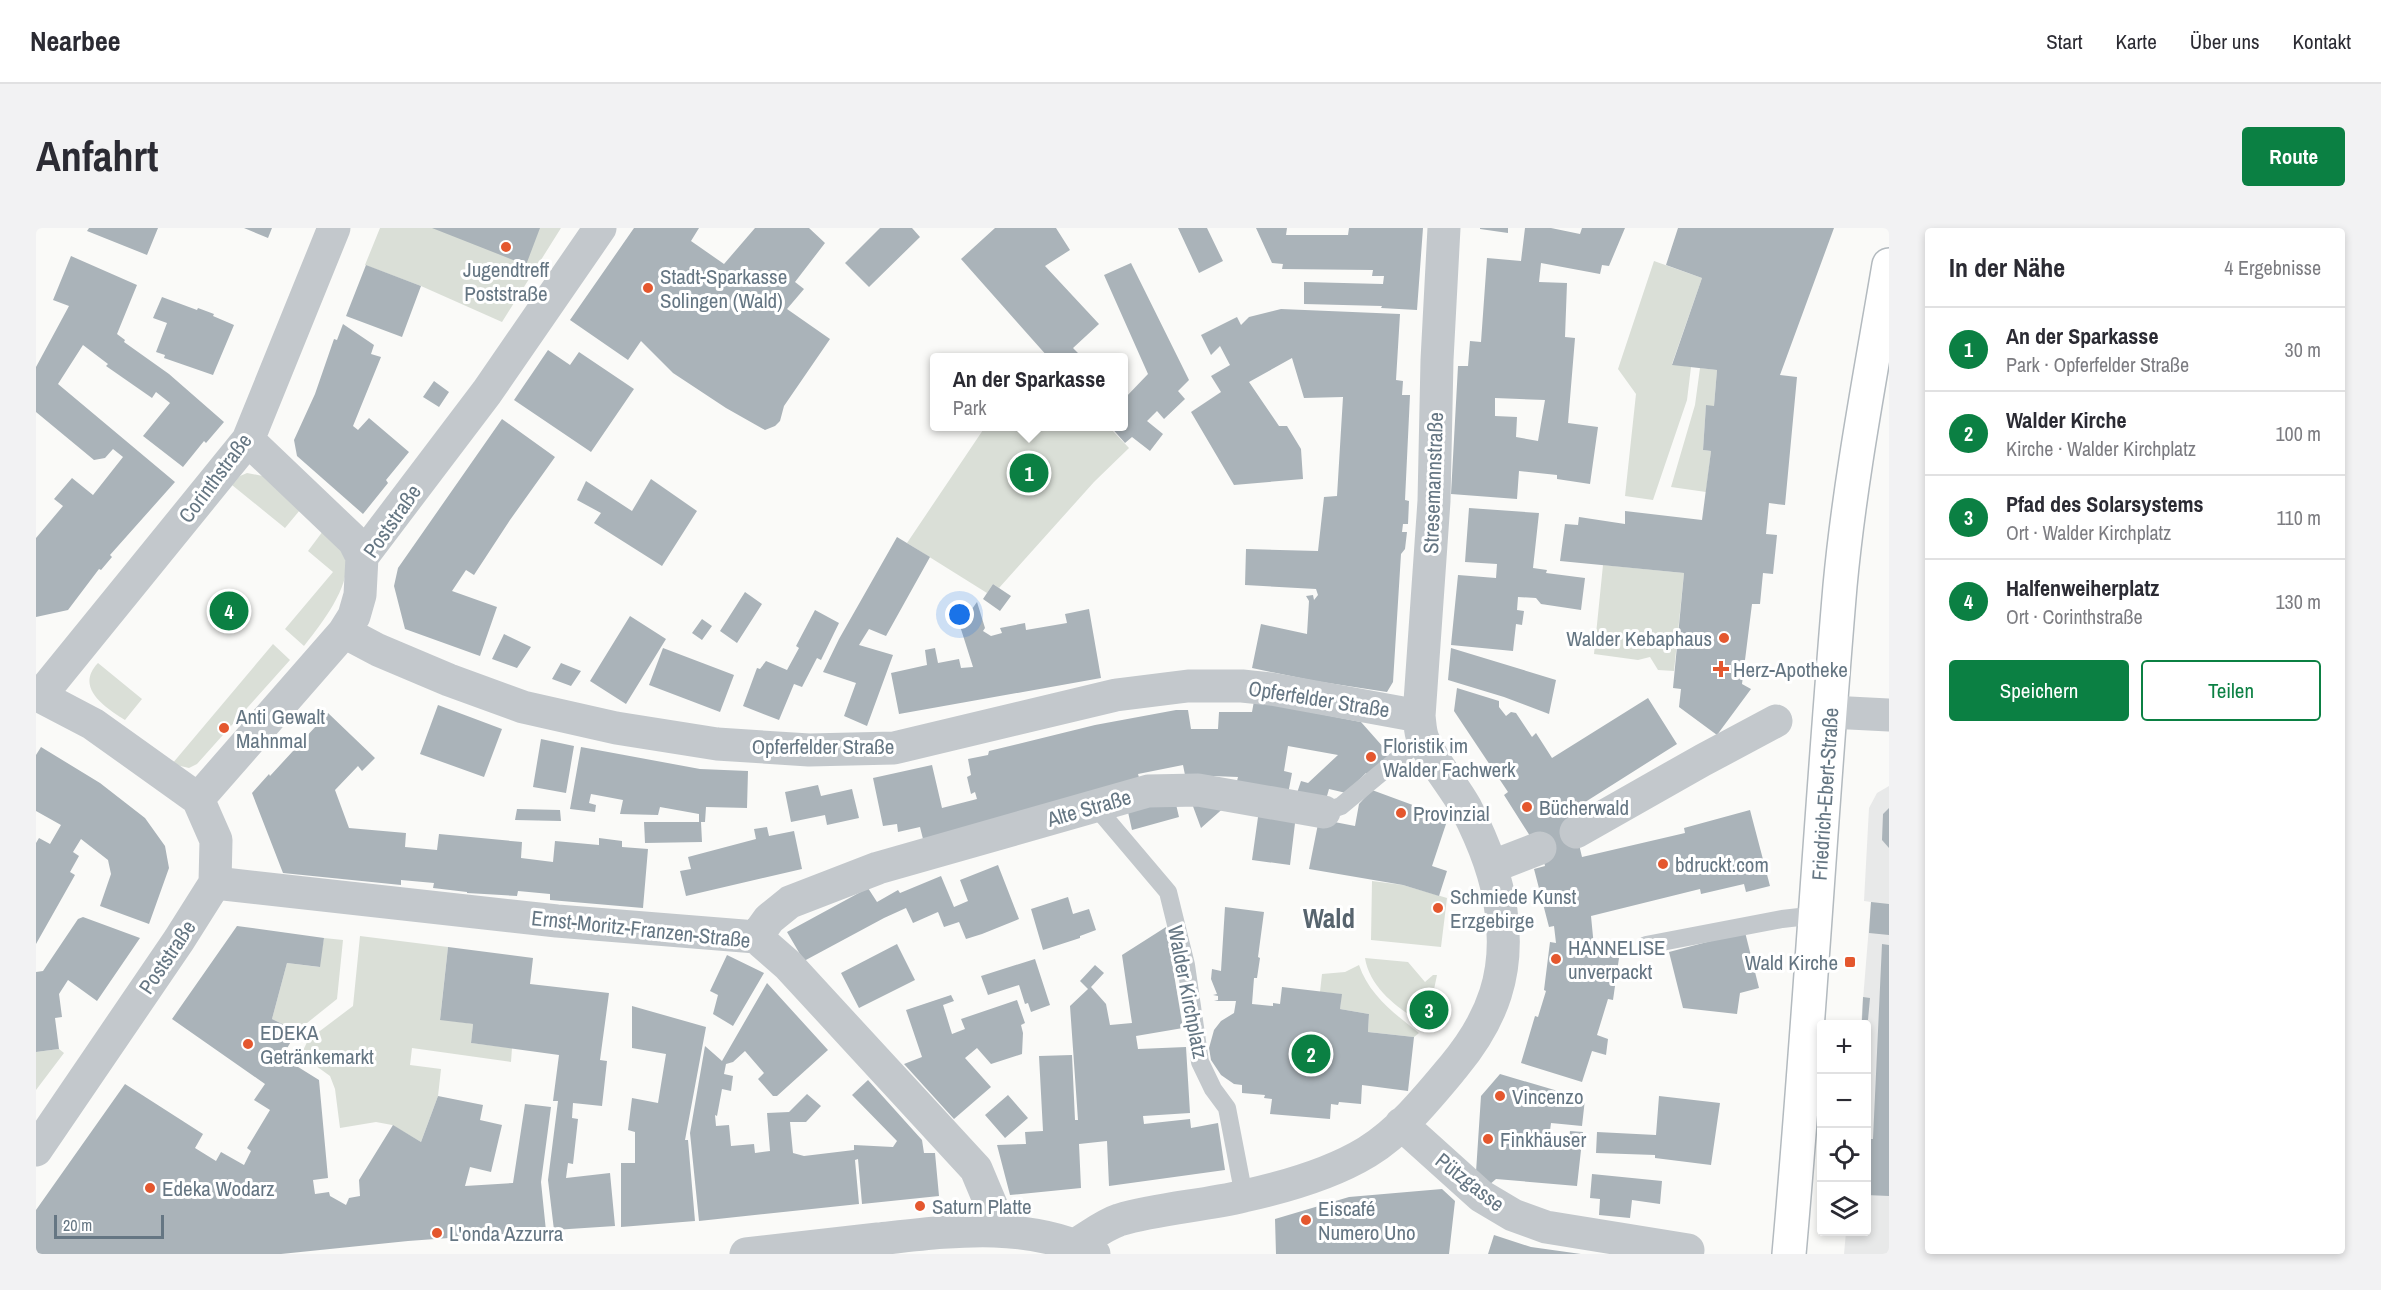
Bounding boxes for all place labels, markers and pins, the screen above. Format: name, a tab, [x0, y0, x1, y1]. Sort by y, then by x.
marker: Jugendtreff Poststraße	[499, 240, 513, 254]
place label: Jugendtreff Poststraße	[463, 255, 550, 308]
place label: Stadt-Sparkasse Solingen (Wald)	[660, 262, 787, 315]
marker: Stadt-Sparkasse Solingen (Wald)	[641, 281, 655, 295]
pin: 1	[1010, 450, 1048, 496]
pin: 4	[210, 588, 248, 634]
place label: Walder Kebaphaus	[1566, 624, 1712, 653]
marker: Walder Kebaphaus	[1717, 631, 1731, 645]
place label: Herz-Apotheke	[1733, 655, 1848, 684]
marker: Herz-Apotheke	[1714, 662, 1728, 676]
place label: Anti Gewalt Mahnmal	[235, 702, 325, 755]
marker: Anti Gewalt Mahnmal	[217, 721, 231, 735]
place label: Floristik im Walder Fachwerk	[1383, 731, 1516, 784]
marker: Floristik im Walder Fachwerk	[1364, 750, 1378, 764]
place label: Bücherwald	[1539, 793, 1629, 822]
place label: Provinzial	[1413, 799, 1490, 828]
marker: Bücherwald	[1520, 800, 1534, 814]
marker: Provinzial	[1394, 806, 1408, 820]
place label: bdruckt.com	[1675, 850, 1769, 879]
marker: bdruckt.com	[1656, 857, 1670, 871]
place label: Schmiede Kunst Erzgebirge	[1450, 882, 1577, 935]
marker: Schmiede Kunst Erzgebirge	[1431, 901, 1445, 915]
place label: HANNELISE unverpackt	[1568, 933, 1666, 986]
place label: Wald Kirche	[1745, 948, 1838, 977]
marker: HANNELISE unverpackt	[1549, 952, 1563, 966]
marker: Wald Kirche	[1843, 955, 1857, 969]
pin: 3	[1410, 988, 1448, 1032]
place label: EDEKA Getränkemarkt	[260, 1018, 374, 1071]
pin: 2	[1292, 1032, 1330, 1076]
marker: EDEKA Getränkemarkt	[241, 1037, 255, 1051]
place label: Vincenzo	[1512, 1082, 1584, 1111]
marker: Vincenzo	[1493, 1089, 1507, 1103]
place label: Finkhäuser	[1500, 1125, 1586, 1154]
marker: Finkhäuser	[1481, 1132, 1495, 1146]
place label: Edeka Wodarz	[162, 1174, 275, 1203]
marker: Edeka Wodarz	[143, 1181, 157, 1195]
place label: Saturn Platte	[932, 1192, 1032, 1221]
place label: Eiscafé Numero Uno	[1318, 1194, 1416, 1247]
marker: Saturn Platte	[913, 1199, 927, 1213]
marker: Eiscafé Numero Uno	[1299, 1213, 1313, 1227]
place label: L'onda Azzurra	[449, 1219, 564, 1248]
marker: L'onda Azzurra	[430, 1226, 444, 1240]

